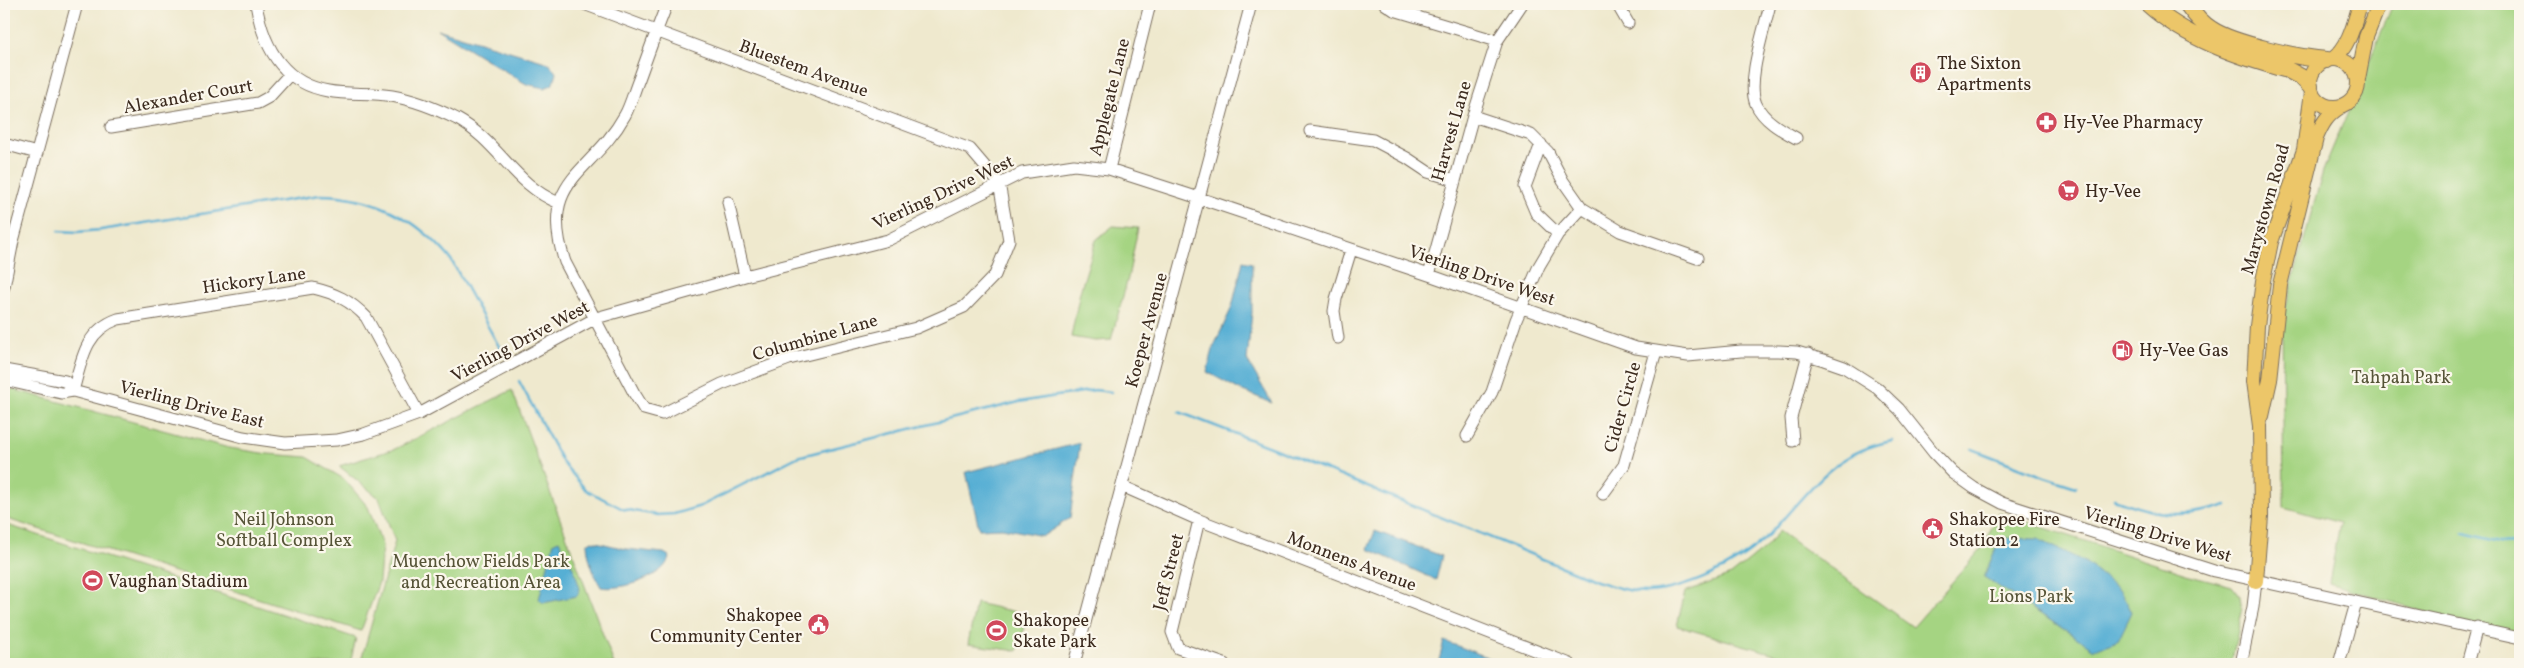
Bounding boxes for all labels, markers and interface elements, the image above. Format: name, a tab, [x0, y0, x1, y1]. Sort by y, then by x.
street label: Bluestem Avenue	[735, 34, 872, 104]
street label: Applegate Lane	[1084, 36, 1137, 159]
place label: The Sixton Apartments	[1937, 52, 2031, 98]
building icon: The Sixton Apartments	[1909, 61, 1933, 85]
street label: Alexander Court	[122, 74, 255, 121]
street label: Harvest Lane	[1426, 78, 1479, 185]
pharmacy icon: Hy-Vee Pharmacy	[2035, 110, 2059, 134]
place label: Hy-Vee Pharmacy	[2063, 111, 2203, 136]
street label: Marystown Road	[2236, 141, 2297, 278]
street label: Vierling Drive West	[869, 150, 1018, 237]
supermarket icon: Hy-Vee	[2057, 179, 2081, 203]
place label: Hy-Vee	[2085, 180, 2141, 205]
street label: Vierling Drive West	[1405, 240, 1558, 313]
street label: Hickory Lane	[201, 262, 308, 301]
street label: Koeper Avenue	[1120, 270, 1175, 391]
street label: Vierling Drive West	[447, 295, 594, 389]
street label: Columbine Lane	[750, 309, 881, 368]
fuel station icon: Hy-Vee Gas	[2111, 338, 2135, 362]
place label: Hy-Vee Gas	[2139, 339, 2228, 364]
street label: Cider Circle	[1599, 359, 1648, 456]
park label: Tahpah Park	[2351, 366, 2451, 391]
street label: Vierling Drive East	[116, 375, 267, 436]
street label: Vierling Drive West	[2081, 501, 2235, 570]
park label: Neil Johnson Softball Complex	[216, 508, 352, 554]
place label: Shakopee Fire Station 2	[1949, 508, 2060, 554]
public building icon: Shakopee Fire Station 2	[1921, 517, 1945, 541]
street label: Monnens Avenue	[1283, 526, 1420, 599]
street label: Jeff Street	[1148, 531, 1191, 614]
park label: Muenchow Fields Park and Recreation Area	[392, 550, 570, 596]
sports icon: Vaughan Stadium	[80, 569, 104, 593]
place label: Vaughan Stadium	[108, 570, 248, 595]
park label: Lions Park	[1989, 585, 2073, 610]
place label: Shakopee Community Center	[650, 604, 802, 650]
place label: Shakopee Skate Park	[1013, 609, 1097, 655]
public building icon: Shakopee Community Center	[806, 613, 830, 637]
sports icon: Shakopee Skate Park	[985, 618, 1009, 642]

